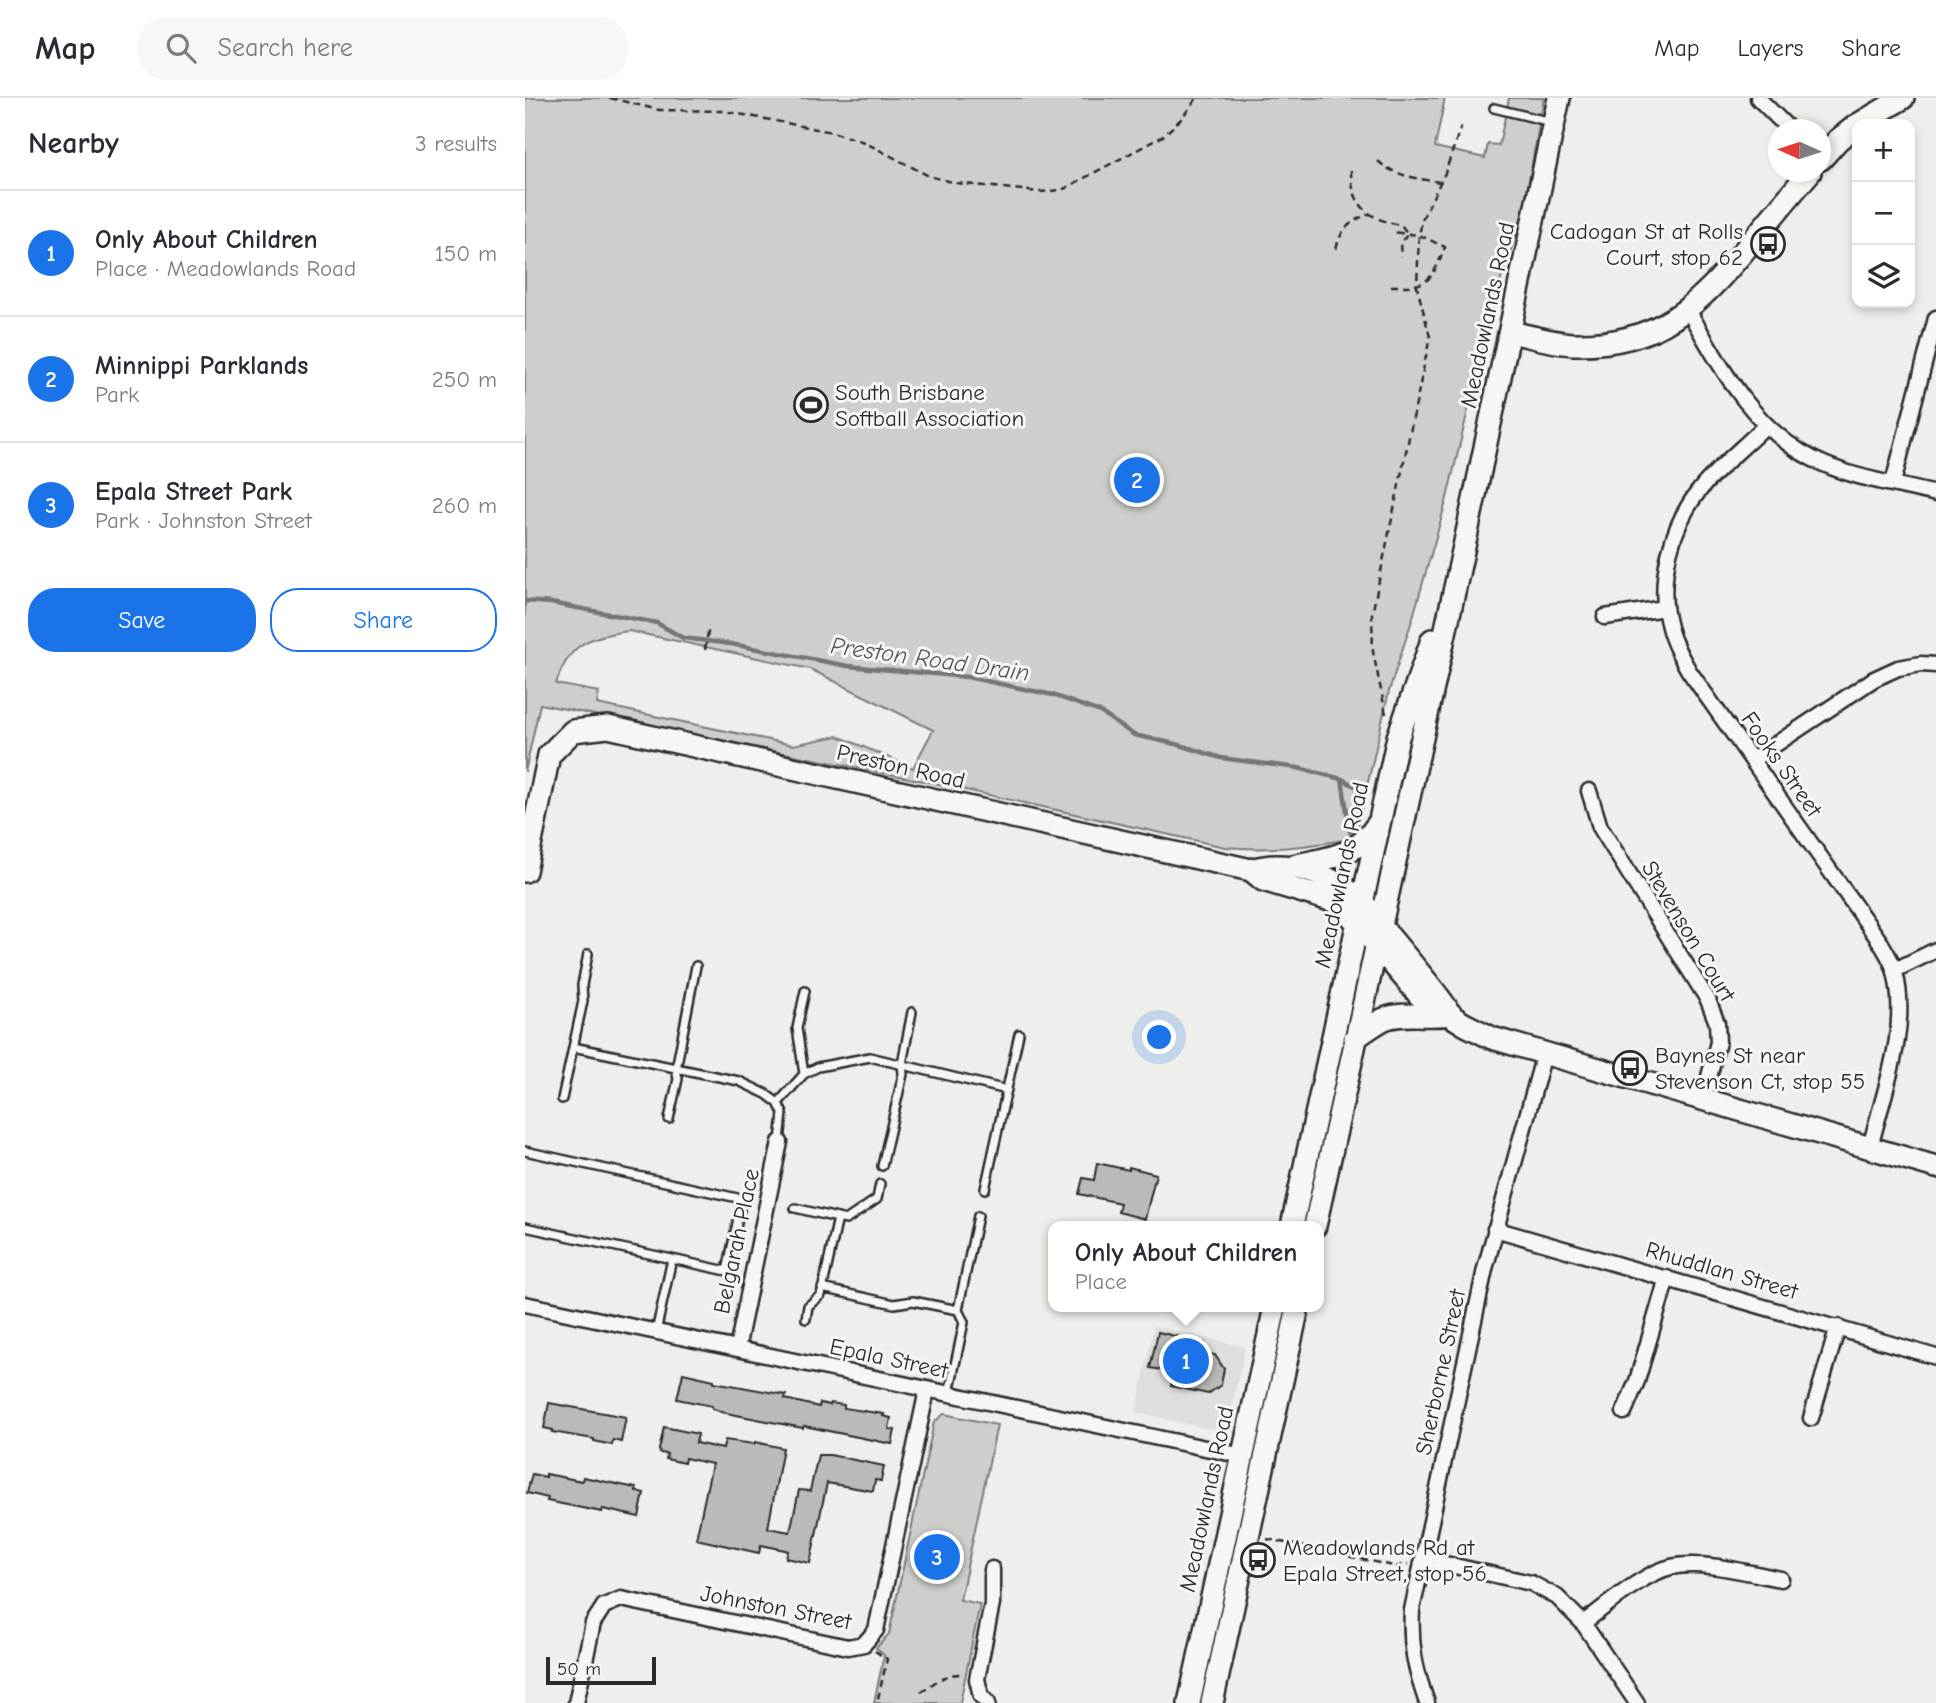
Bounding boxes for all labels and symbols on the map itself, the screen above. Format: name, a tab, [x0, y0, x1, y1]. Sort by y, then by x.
north arrow	[1768, 119, 1831, 182]
place label: Cadogan St at Rolls Court, stop 62	[1550, 218, 1743, 271]
street label: Meadowlands Road	[1455, 220, 1520, 411]
bus stop icon: Cadogan St at Rolls Court, stop 62	[1749, 225, 1787, 263]
place label: South Brisbane Softball Association	[835, 379, 1024, 432]
sports icon: South Brisbane Softball Association	[792, 386, 830, 424]
pin: 2	[1114, 454, 1160, 506]
water label: Preston Road Drain	[829, 631, 1031, 687]
street label: Fooks Street	[1735, 706, 1829, 823]
street label: Preston Road	[834, 739, 968, 794]
street label: Meadowlands Road	[1309, 780, 1374, 971]
street label: Stevenson Court	[1636, 856, 1742, 1008]
your location	[1142, 1020, 1176, 1054]
place label: Baynes St near Stevenson Ct, stop 55	[1655, 1042, 1865, 1095]
bus stop icon: Baynes St near Stevenson Ct, stop 55	[1611, 1049, 1649, 1087]
street label: Belgarah Place	[708, 1166, 765, 1316]
street label: Rhuddlan Street	[1643, 1236, 1802, 1305]
street label: Sherborne Street	[1410, 1285, 1472, 1457]
street label: Epala Street	[827, 1333, 952, 1384]
pin: 1	[1163, 1335, 1209, 1387]
street label: Meadowlands Road	[1174, 1404, 1239, 1595]
pin: 3	[914, 1531, 960, 1583]
place label: Meadowlands Rd at Epala Street, stop 56	[1283, 1534, 1487, 1587]
bus stop icon: Meadowlands Rd at Epala Street, stop 56	[1239, 1541, 1277, 1579]
street label: Johnston Street	[698, 1580, 855, 1636]
scale bar	[546, 1654, 656, 1686]

